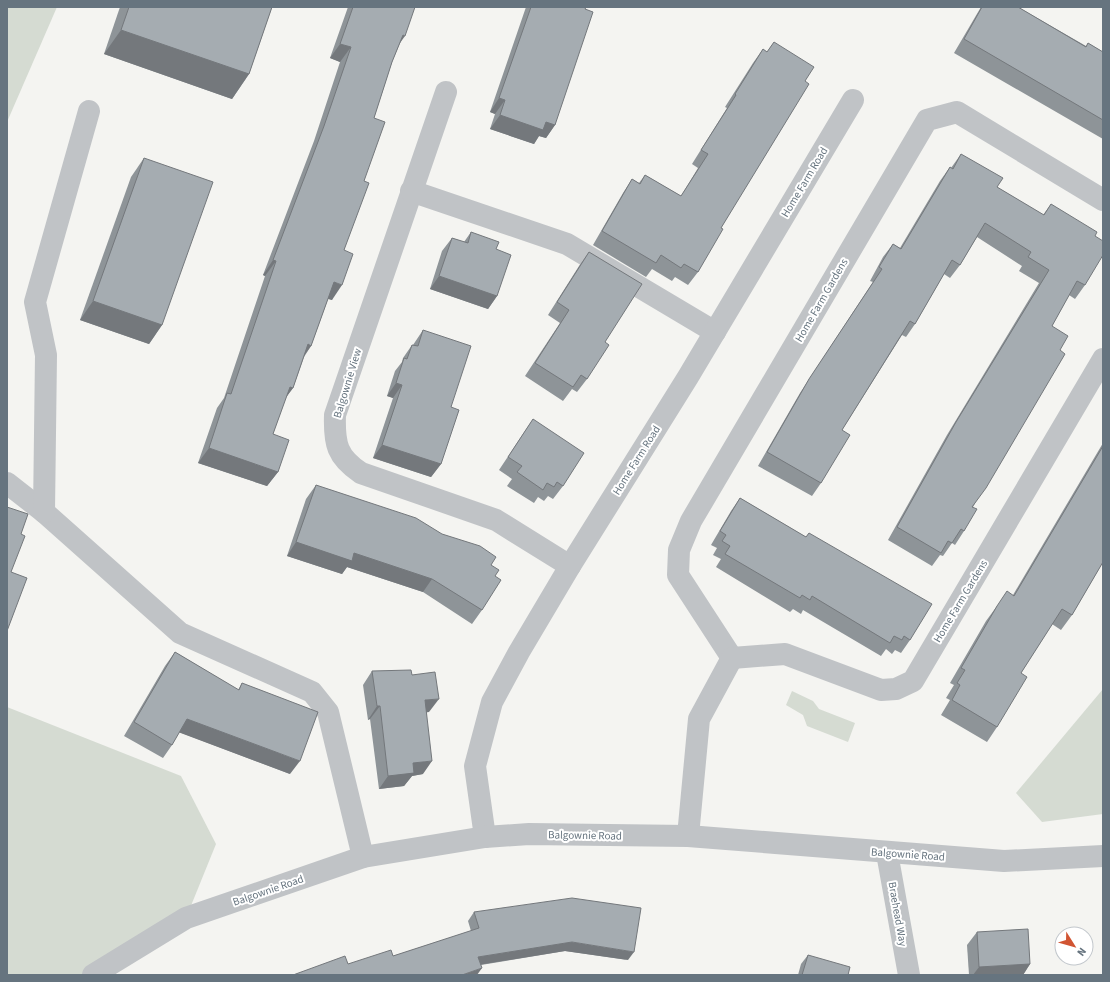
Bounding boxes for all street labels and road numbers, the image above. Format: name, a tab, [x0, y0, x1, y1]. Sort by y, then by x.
street label: Home Farm Road	[778, 144, 831, 220]
street label: Home Farm Gardens	[791, 256, 852, 345]
street label: Balgownie View	[330, 346, 365, 420]
street label: Home Farm Road	[609, 423, 664, 498]
street label: Home Farm Gardens	[930, 557, 991, 645]
street label: Balgownie Road	[548, 827, 622, 844]
street label: Balgownie Road	[871, 844, 945, 865]
street label: Balgownie Road	[231, 871, 306, 910]
street label: Braehead Way	[884, 881, 911, 948]

